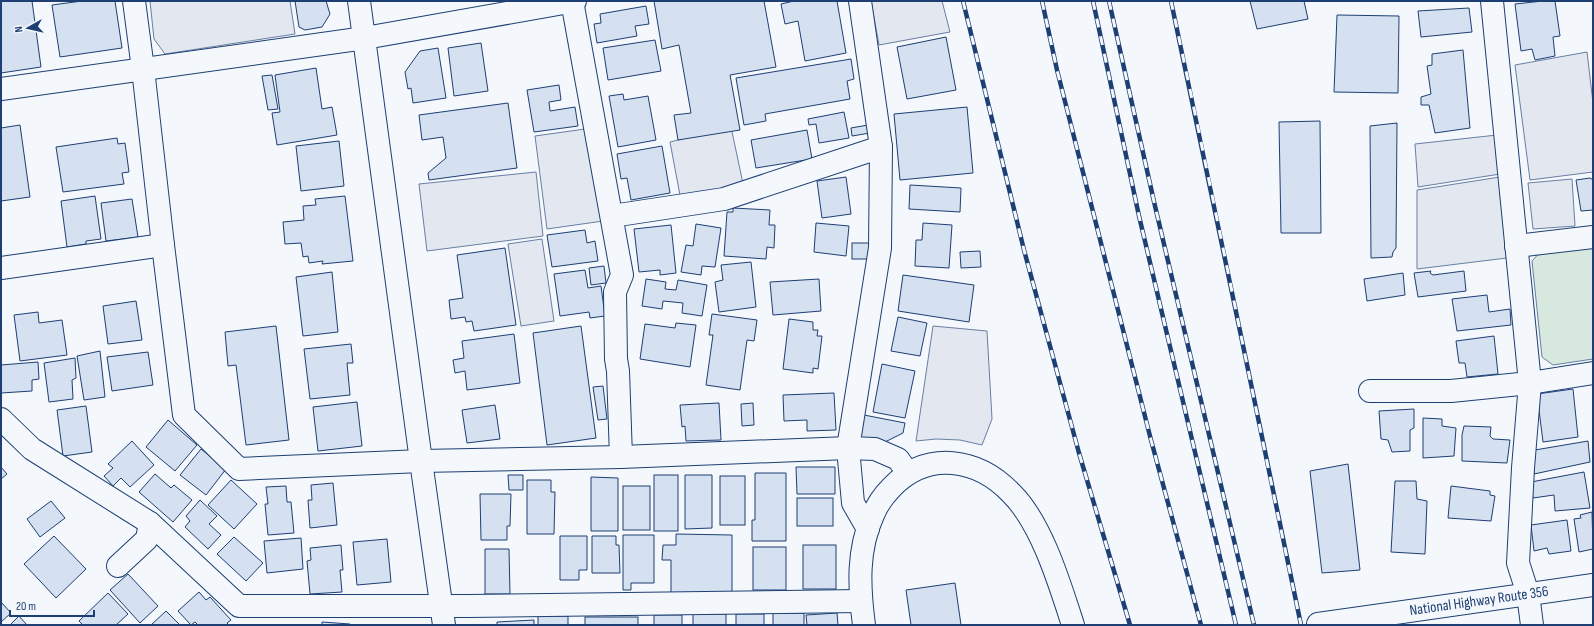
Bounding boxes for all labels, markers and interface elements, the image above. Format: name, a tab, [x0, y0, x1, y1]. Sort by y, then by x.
north arrow	[8, 8, 48, 48]
text: N	[12, 25, 25, 33]
street label: National Highway Route 356	[1408, 582, 1550, 620]
scale bar	[10, 592, 94, 618]
text: 20 m	[16, 599, 36, 614]

